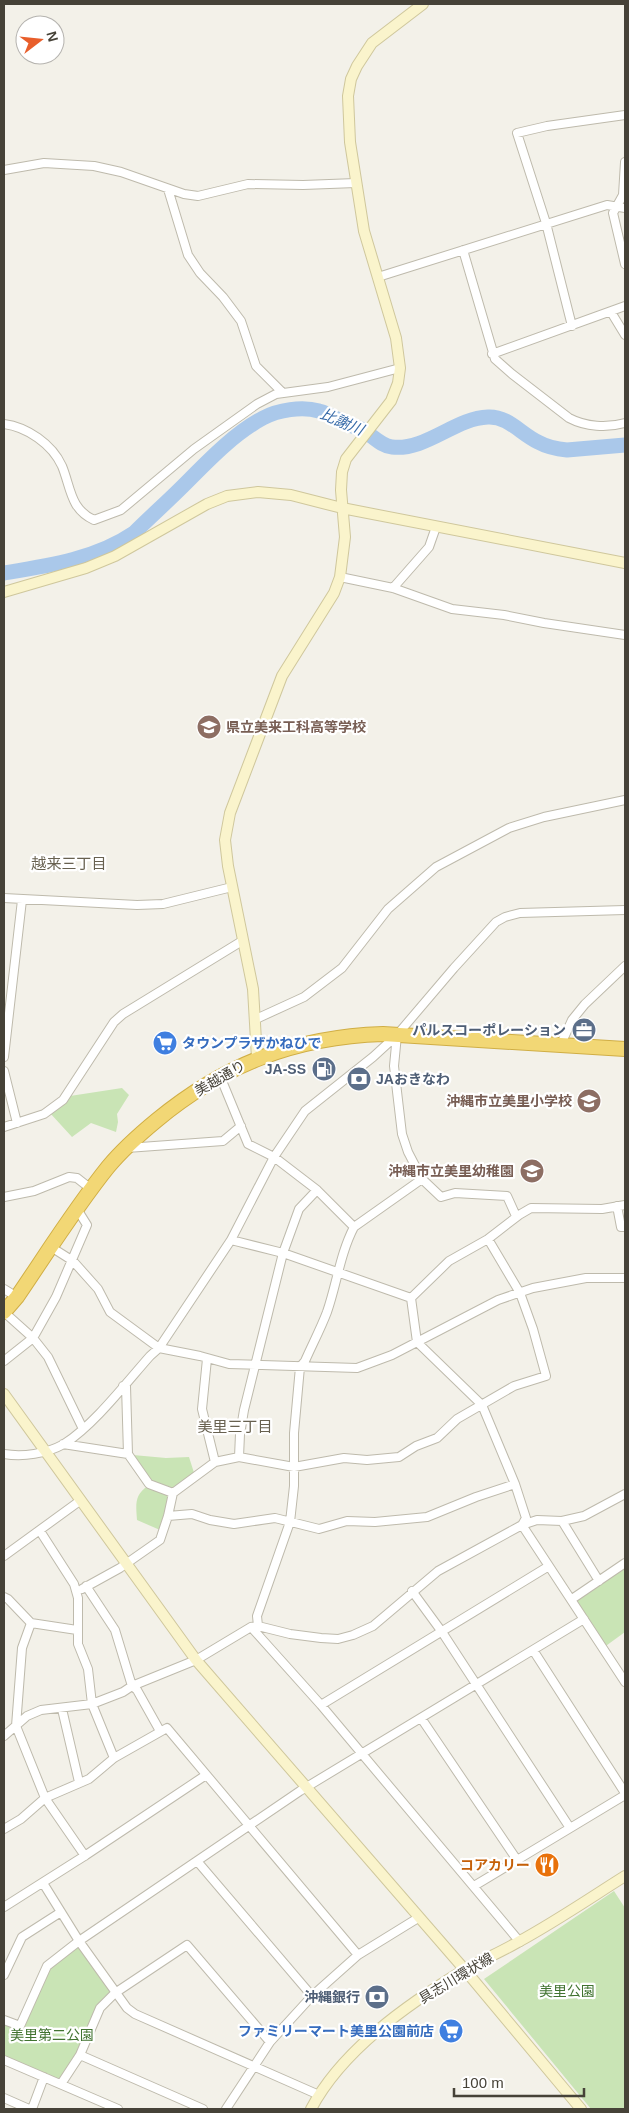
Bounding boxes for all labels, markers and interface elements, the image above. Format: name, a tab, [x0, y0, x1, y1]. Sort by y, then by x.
north arrow	[15, 15, 65, 65]
text: N	[43, 29, 62, 43]
water label: 比謝川	[318, 405, 368, 439]
school or university icon: 県立美来工科高等学校	[196, 714, 222, 740]
place label: 県立美来工科高等学校	[226, 719, 366, 735]
district label: 越来三丁目	[30, 855, 107, 872]
office icon: パルスコーポレーション	[571, 1017, 597, 1043]
place label: パルスコーポレーション	[412, 1022, 566, 1038]
supermarket icon: タウンプラザかねひで	[152, 1030, 178, 1056]
place label: タウンプラザかねひで	[182, 1035, 322, 1051]
fuel station icon: JA-SS	[311, 1056, 337, 1082]
street label: 美越通り	[192, 1057, 248, 1099]
place label: JA-SS	[265, 1061, 306, 1077]
bank icon: JAおきなわ	[346, 1066, 372, 1092]
place label: JAおきなわ	[376, 1071, 450, 1087]
school or university icon: 沖縄市立美里小学校	[576, 1088, 602, 1114]
place label: 沖縄市立美里小学校	[446, 1093, 572, 1109]
school or university icon: 沖縄市立美里幼稚園	[519, 1158, 545, 1184]
place label: 沖縄市立美里幼稚園	[388, 1163, 514, 1179]
district label: 美里三丁目	[197, 1418, 273, 1435]
restaurant icon: コアカリー	[534, 1852, 560, 1878]
place label: コアカリー	[460, 1857, 530, 1873]
street label: 具志川環状線	[416, 1950, 496, 2006]
park label: 美里公園	[539, 1983, 595, 1999]
bank icon: 沖縄銀行	[364, 1984, 390, 2010]
place label: 沖縄銀行	[304, 1989, 360, 2005]
supermarket icon: ファミリーマート美里公園前店	[438, 2018, 464, 2044]
place label: ファミリーマート美里公園前店	[238, 2023, 434, 2039]
park label: 美里第二公園	[10, 2027, 94, 2043]
scale bar	[454, 2066, 584, 2098]
text: 100 m	[462, 2074, 504, 2091]

